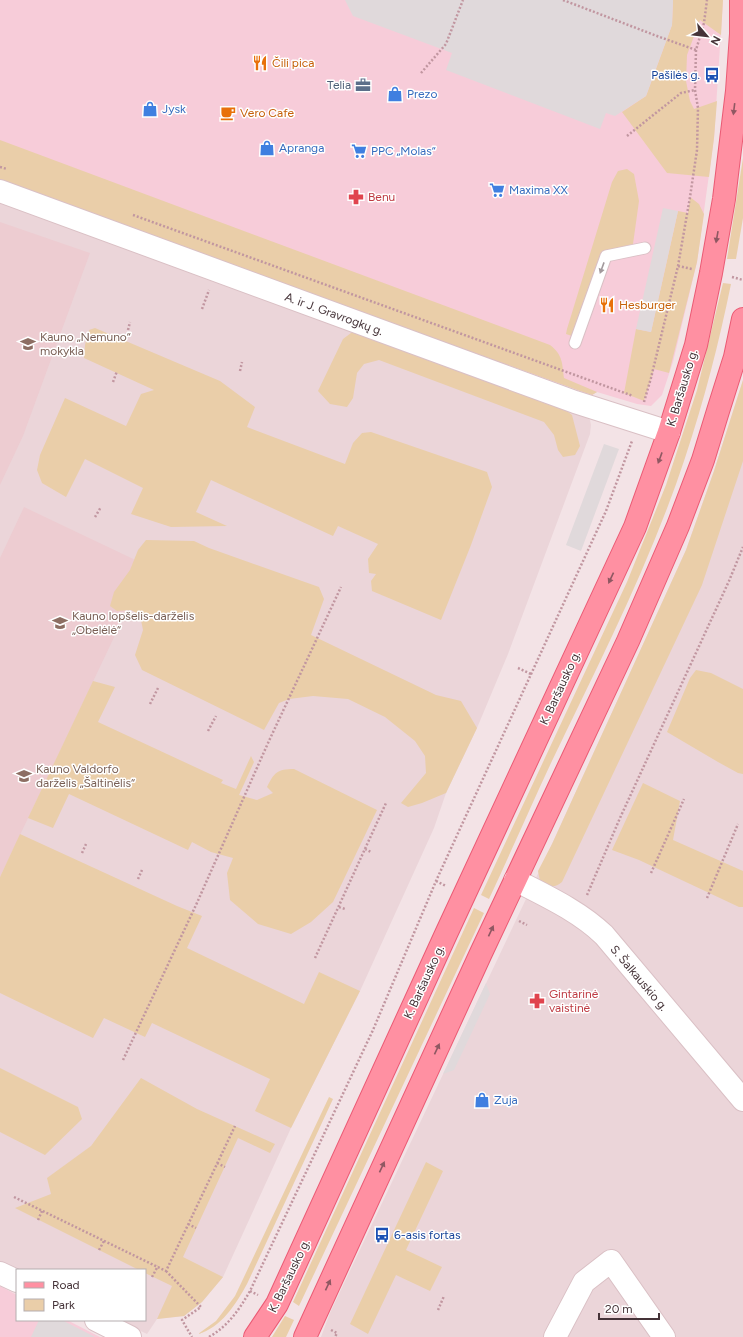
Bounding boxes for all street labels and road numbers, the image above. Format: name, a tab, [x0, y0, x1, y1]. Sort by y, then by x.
street label: A. ir J. Gravrogkų g.	[283, 290, 385, 338]
street label: K. Baršausko g.	[664, 348, 700, 428]
street label: K. Baršausko g.	[537, 649, 583, 727]
street label: S. Šalkauskio g.	[608, 942, 670, 1014]
street label: K. Baršausko g.	[401, 943, 447, 1021]
street label: K. Baršausko g.	[265, 1237, 313, 1315]

